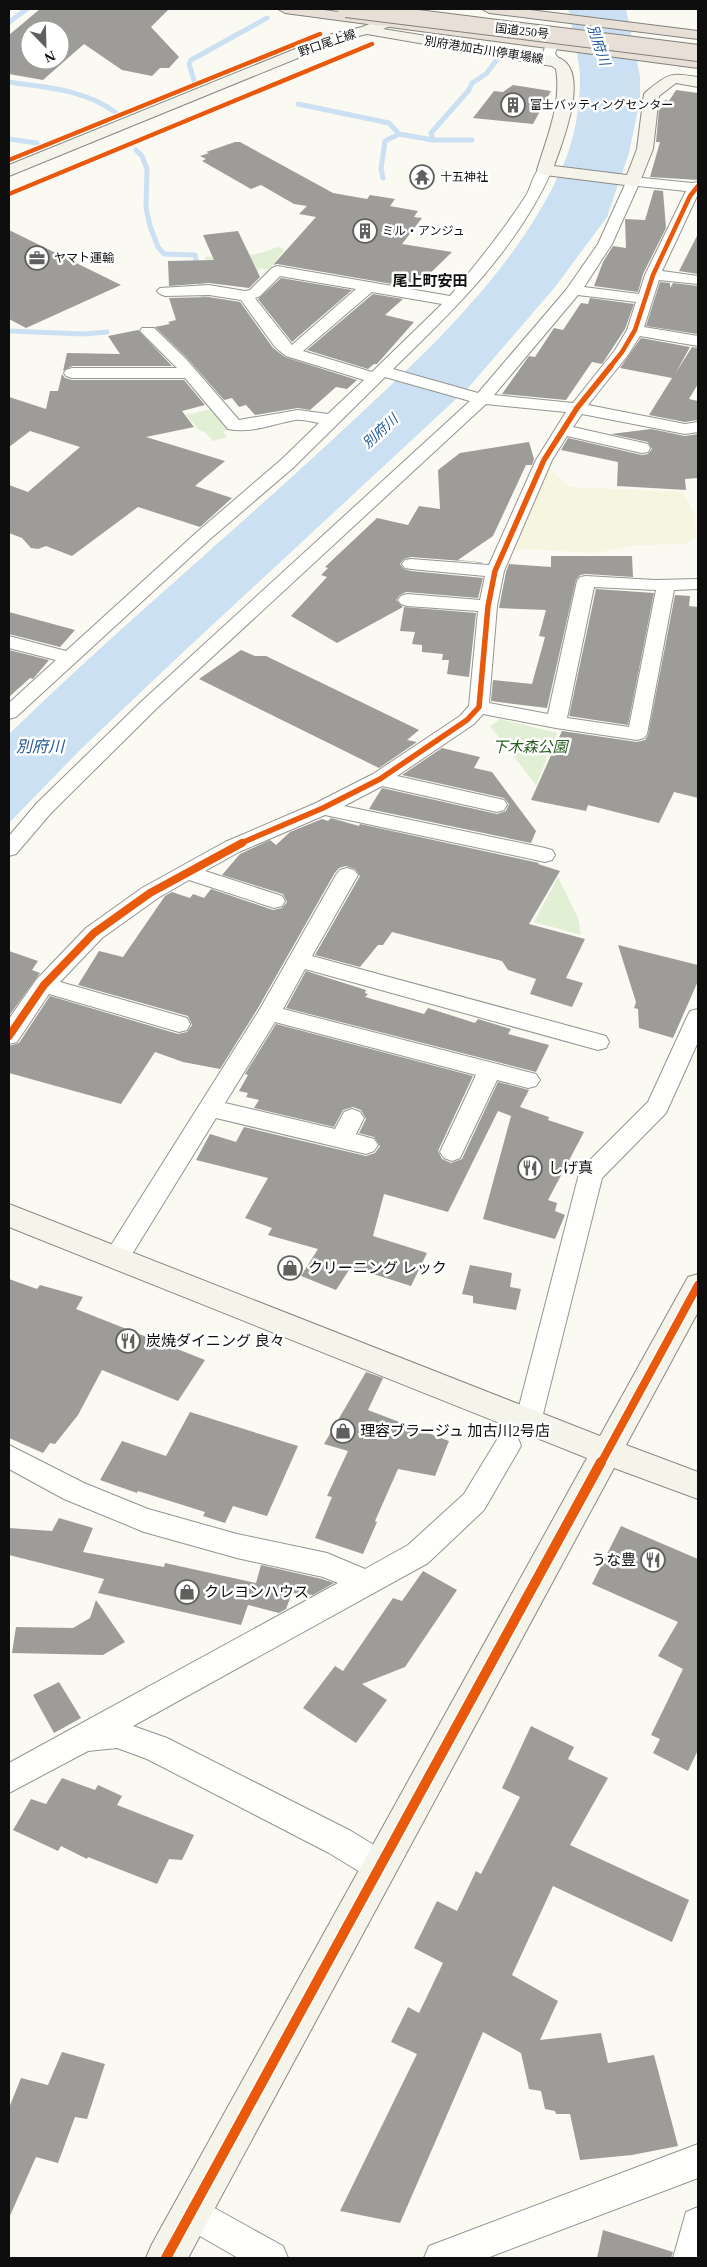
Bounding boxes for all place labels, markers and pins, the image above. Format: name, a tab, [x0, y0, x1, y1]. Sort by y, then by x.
building icon: 富士バッティングセンター	[500, 92, 526, 118]
place label: 富士バッティングセンター	[530, 98, 673, 112]
temple icon: 十五神社	[409, 164, 435, 190]
place label: 十五神社	[440, 170, 488, 184]
building icon: ミル・アンジュ	[352, 218, 378, 244]
place label: ミル・アンジュ	[382, 224, 465, 238]
office icon: ヤマト運輸	[24, 245, 50, 271]
place label: ヤマト運輸	[54, 251, 114, 265]
restaurant icon: しげ真	[517, 1155, 543, 1181]
place label: しげ真	[548, 1160, 593, 1176]
shop icon: クリーニング レック	[277, 1255, 303, 1281]
place label: クリーニング レック	[308, 1260, 447, 1276]
restaurant icon: 炭焼ダイニング 良々	[115, 1328, 141, 1354]
place label: 炭焼ダイニング 良々	[146, 1333, 285, 1349]
shop icon: 理容ブラージュ 加古川2号店	[330, 1418, 356, 1444]
place label: 理容ブラージュ 加古川2号店	[360, 1423, 550, 1439]
restaurant icon: うな豊	[640, 1547, 666, 1573]
place label: うな豊	[591, 1552, 636, 1568]
shop icon: クレヨンハウス	[174, 1579, 200, 1605]
place label: クレヨンハウス	[204, 1584, 309, 1600]

